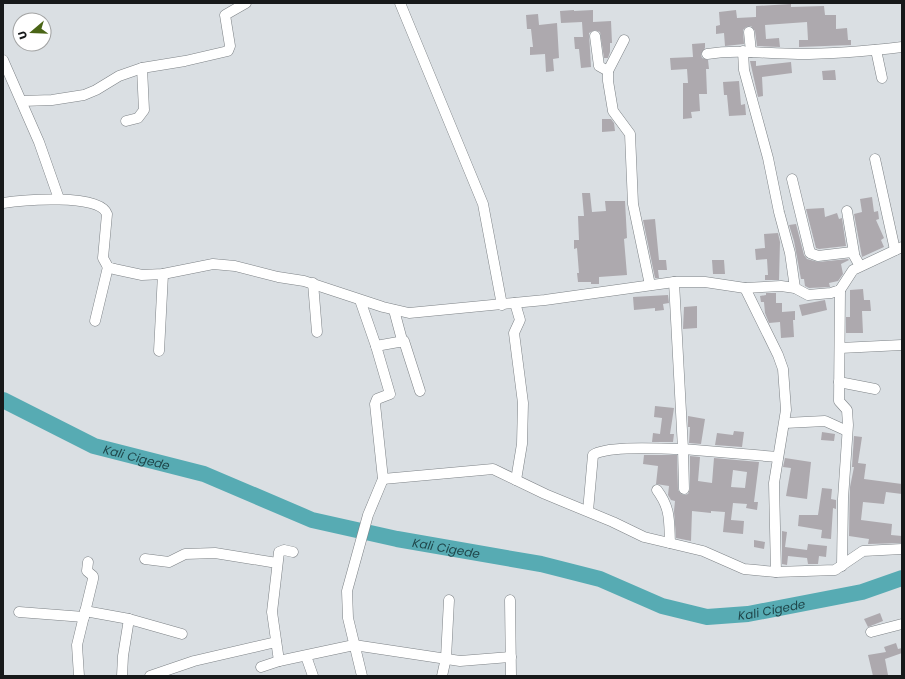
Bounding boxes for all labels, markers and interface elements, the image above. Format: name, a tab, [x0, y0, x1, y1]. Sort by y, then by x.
north arrow	[12, 12, 52, 52]
text: U	[14, 29, 31, 42]
water label: Kali Cigede	[102, 440, 172, 474]
water label: Kali Cigede	[411, 533, 482, 562]
water label: Kali Cigede	[737, 595, 807, 623]

